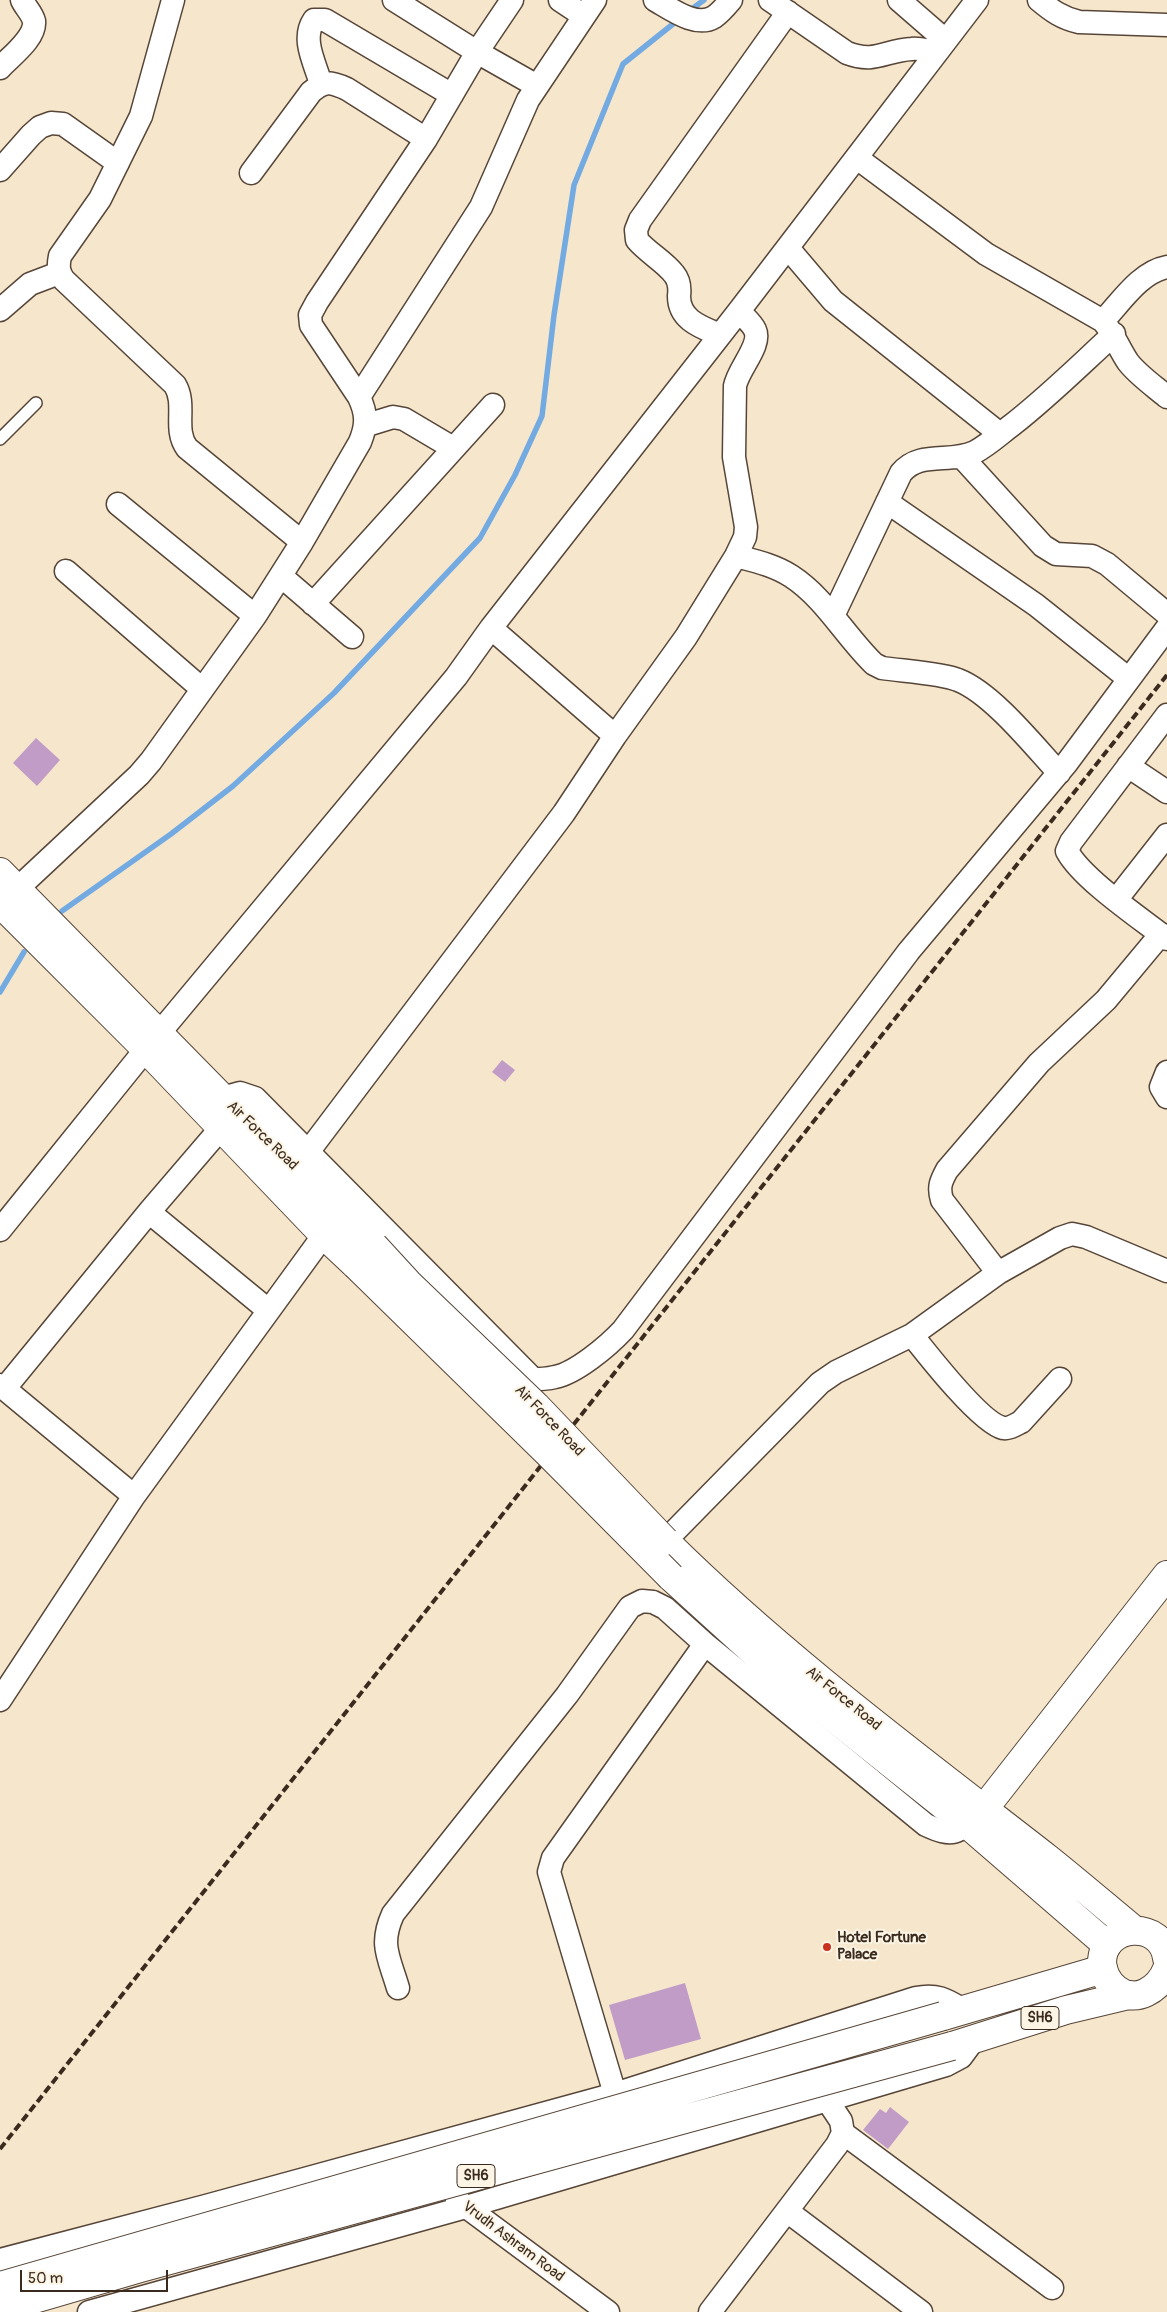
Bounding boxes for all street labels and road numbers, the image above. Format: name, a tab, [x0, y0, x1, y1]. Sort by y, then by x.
street label: Air Force Road	[223, 1098, 301, 1174]
street label: Air Force Road	[511, 1382, 587, 1460]
street label: Air Force Road	[802, 1663, 884, 1735]
road number: SH6	[1021, 2006, 1059, 2030]
road number: SH6	[457, 2164, 495, 2188]
street label: Vrudh Ashram Road	[458, 2198, 568, 2286]

